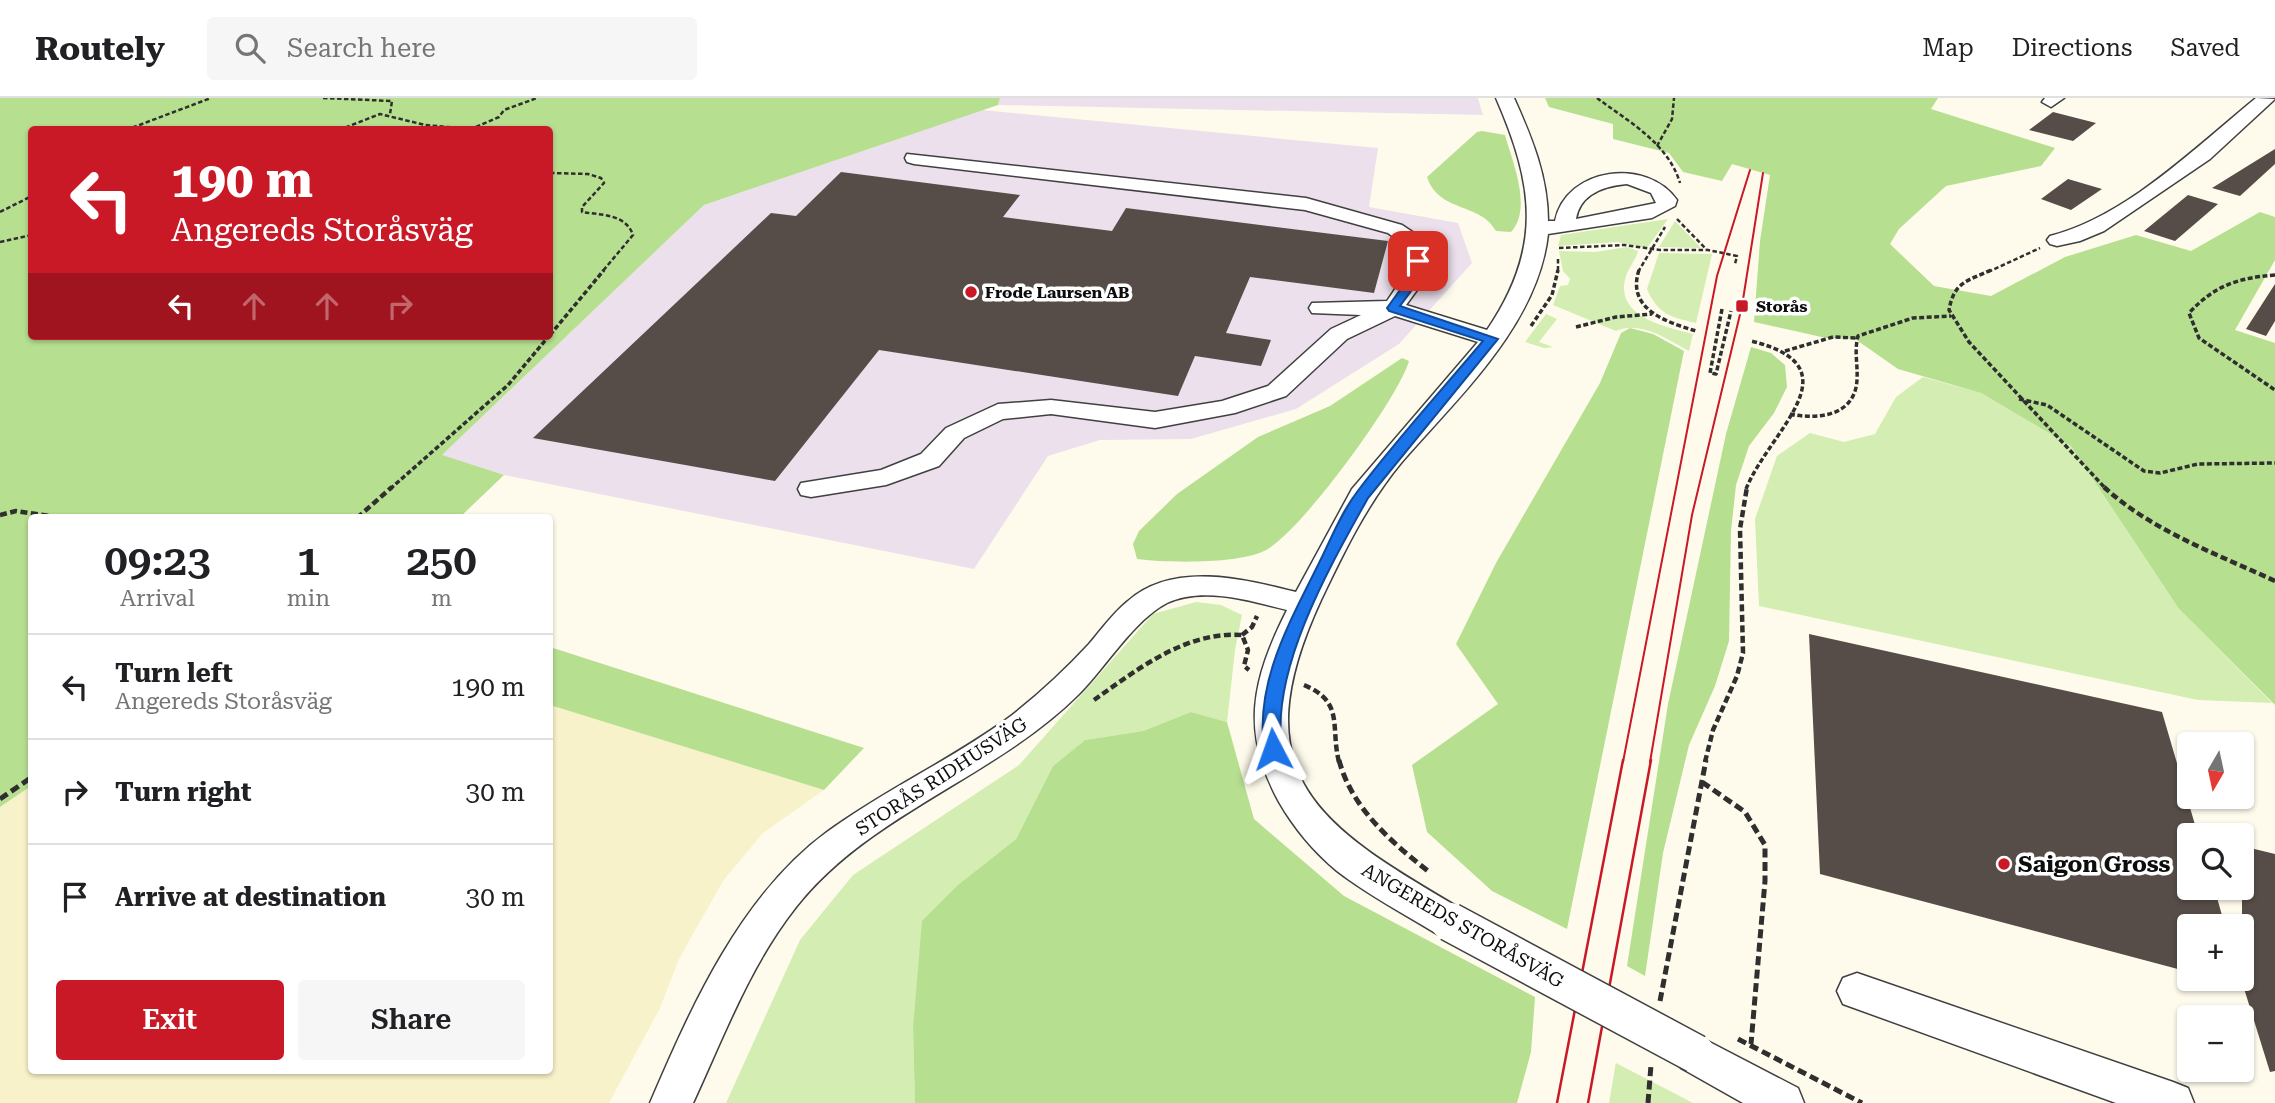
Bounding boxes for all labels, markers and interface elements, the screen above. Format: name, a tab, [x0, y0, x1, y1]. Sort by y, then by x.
search box	[207, 17, 697, 80]
text: Routely	[35, 29, 165, 68]
icon: search	[231, 29, 269, 67]
text: Search here	[287, 33, 436, 63]
text: Map	[1922, 34, 1974, 62]
text: Directions	[2012, 34, 2132, 62]
text: Saved	[2170, 34, 2240, 62]
text: 190 m	[171, 152, 313, 209]
icon: left	[56, 154, 147, 245]
text: Angereds Storåsväg	[171, 211, 473, 249]
pin	[1388, 231, 1448, 291]
icon: arrive	[1399, 242, 1437, 280]
place label: Frode Laursen AB	[985, 283, 1130, 302]
marker: Frode Laursen AB	[963, 284, 979, 300]
icon: left	[162, 287, 200, 325]
icon: ahead	[235, 287, 273, 325]
icon: ahead	[308, 287, 346, 325]
icon: right	[381, 287, 419, 325]
place label: Storås	[1756, 297, 1808, 316]
marker: Storås	[1734, 298, 1750, 314]
text: 09:23	[104, 536, 211, 585]
text: 1	[297, 536, 320, 585]
text: 250	[406, 536, 477, 585]
text: Arrival	[120, 585, 195, 612]
text: min	[287, 585, 330, 612]
text: m	[431, 585, 452, 612]
text: Turn left	[115, 658, 233, 688]
icon: left	[56, 668, 94, 706]
text: 190 m	[451, 672, 525, 702]
text: Angereds Storåsväg	[115, 688, 332, 715]
street label: STORÅS RIDHUSVÄG	[851, 711, 1032, 841]
position arrow	[1236, 712, 1310, 786]
north arrow	[2177, 732, 2254, 808]
map controls	[2177, 732, 2254, 1082]
icon: right	[56, 773, 94, 811]
text: Turn right	[115, 777, 251, 807]
text: 30 m	[466, 777, 525, 807]
button: search	[2177, 823, 2254, 900]
place label: Saigon Gross	[2018, 851, 2171, 878]
marker: Saigon Gross	[1996, 856, 2012, 872]
street label: ANGEREDS STORÅSVÄG	[1358, 857, 1569, 993]
icon: arrive	[56, 878, 94, 916]
text: Arrive at destination	[115, 882, 386, 912]
text: 30 m	[466, 882, 525, 912]
button: +	[2177, 914, 2254, 991]
button: Exit	[56, 980, 284, 1060]
button: Share	[298, 980, 525, 1060]
button: −	[2177, 1005, 2254, 1082]

